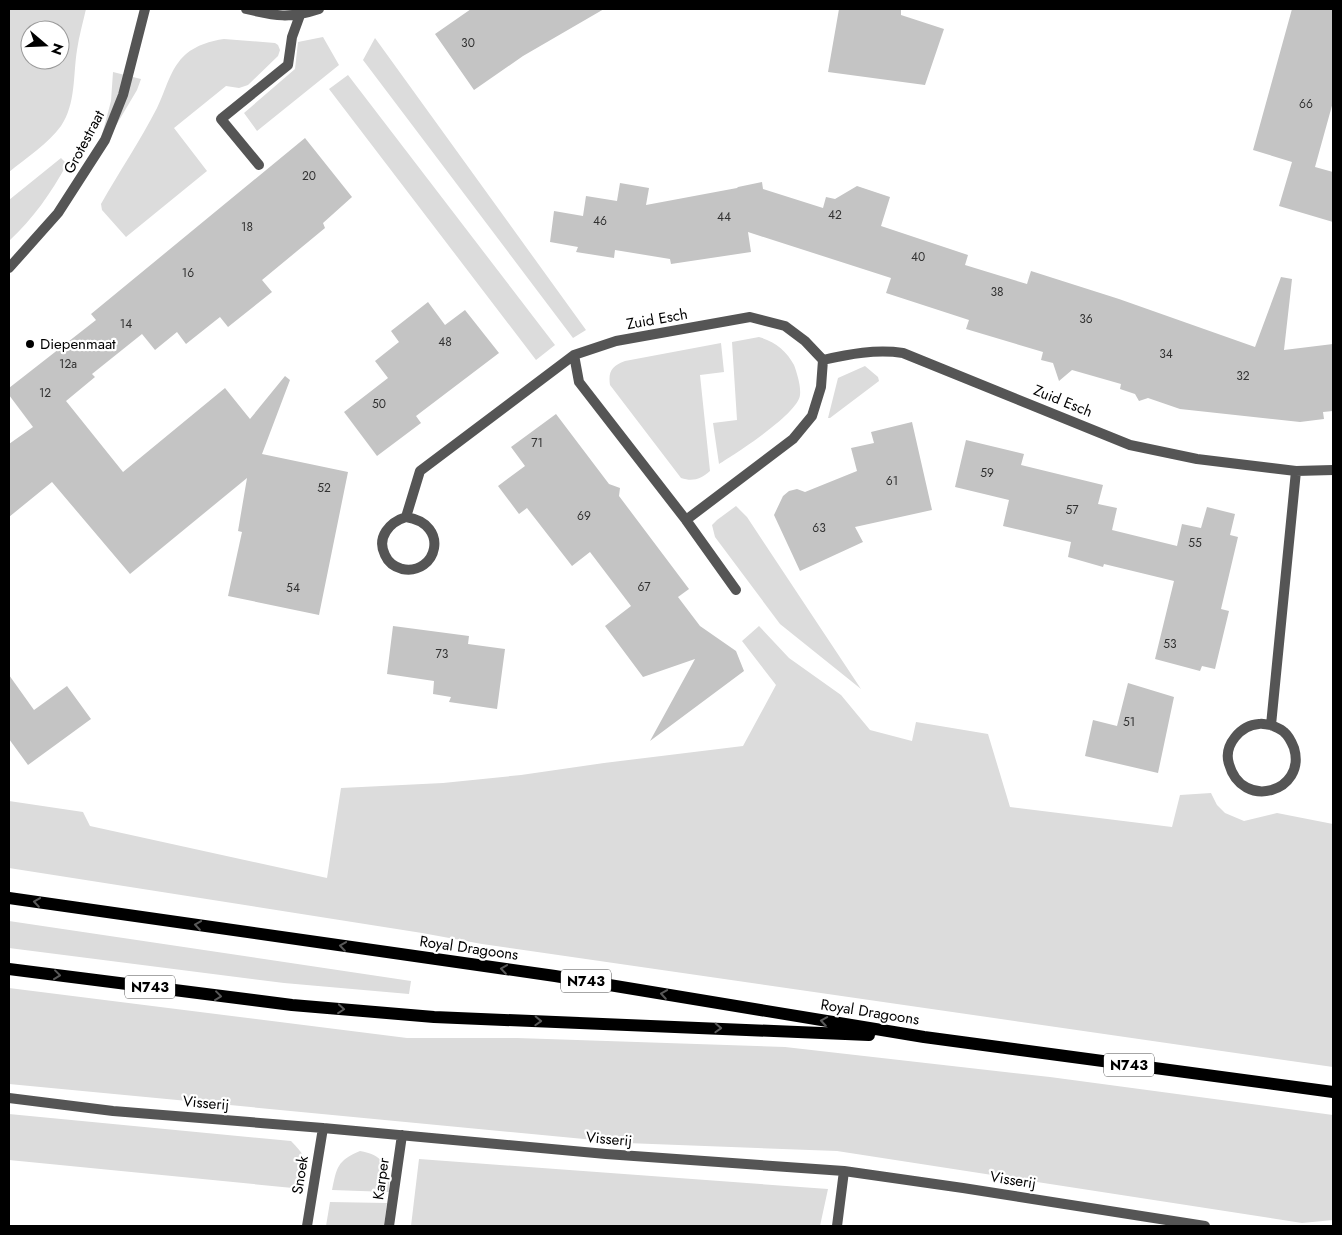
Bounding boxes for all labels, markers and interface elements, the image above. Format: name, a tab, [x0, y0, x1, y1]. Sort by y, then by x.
north arrow	[20, 20, 70, 70]
house number: 30	[461, 34, 475, 52]
text: N	[46, 41, 69, 58]
house number: 66	[1299, 95, 1313, 113]
street label: Grotestraat	[58, 106, 110, 178]
house number: 20	[302, 167, 316, 185]
house number: 42	[828, 206, 842, 224]
house number: 44	[717, 208, 731, 226]
house number: 46	[593, 212, 607, 230]
house number: 18	[241, 218, 253, 236]
house number: 40	[911, 248, 925, 266]
house number: 16	[182, 264, 194, 282]
house number: 38	[990, 283, 1004, 301]
street label: Zuid Esch	[625, 303, 689, 335]
house number: 36	[1079, 310, 1093, 328]
house number: 14	[120, 315, 132, 333]
place label: Diepenmaat	[40, 333, 116, 355]
house number: 48	[438, 333, 452, 351]
marker: Diepenmaat	[24, 338, 36, 350]
house number: 34	[1159, 345, 1173, 363]
house number: 12a	[59, 355, 77, 373]
house number: 32	[1236, 367, 1250, 385]
street label: Zuid Esch	[1030, 379, 1096, 423]
house number: 12	[39, 384, 51, 402]
house number: 50	[372, 395, 386, 413]
house number: 71	[531, 434, 543, 452]
house number: 59	[980, 464, 994, 482]
house number: 61	[886, 472, 898, 490]
house number: 52	[317, 479, 331, 497]
house number: 57	[1065, 501, 1079, 519]
house number: 69	[577, 507, 591, 525]
house number: 63	[812, 519, 826, 537]
house number: 55	[1188, 534, 1202, 552]
house number: 67	[637, 578, 651, 596]
house number: 54	[286, 579, 300, 597]
house number: 53	[1163, 635, 1177, 653]
house number: 73	[436, 645, 449, 663]
house number: 51	[1123, 713, 1135, 731]
one-way arrow	[33, 898, 42, 908]
one-way arrow	[194, 921, 203, 931]
street label: Royal Dragoons	[418, 930, 520, 966]
one-way arrow	[338, 941, 346, 952]
one-way arrow	[499, 964, 507, 975]
one-way arrow	[53, 969, 61, 980]
road number: N743	[561, 969, 611, 992]
road number: N743	[125, 976, 175, 999]
one-way arrow	[660, 989, 668, 1000]
one-way arrow	[215, 990, 223, 1001]
street label: Royal Dragoons	[819, 993, 921, 1031]
one-way arrow	[337, 1003, 345, 1014]
one-way arrow	[534, 1016, 542, 1026]
one-way arrow	[820, 1016, 829, 1026]
one-way arrow	[714, 1023, 722, 1034]
road number: N743	[1104, 1054, 1154, 1076]
street label: Visserij	[182, 1090, 230, 1116]
street label: Visserij	[585, 1126, 633, 1152]
street label: Snoek	[286, 1154, 314, 1196]
street label: Karper	[367, 1156, 395, 1201]
street label: Visserij	[988, 1166, 1038, 1194]

